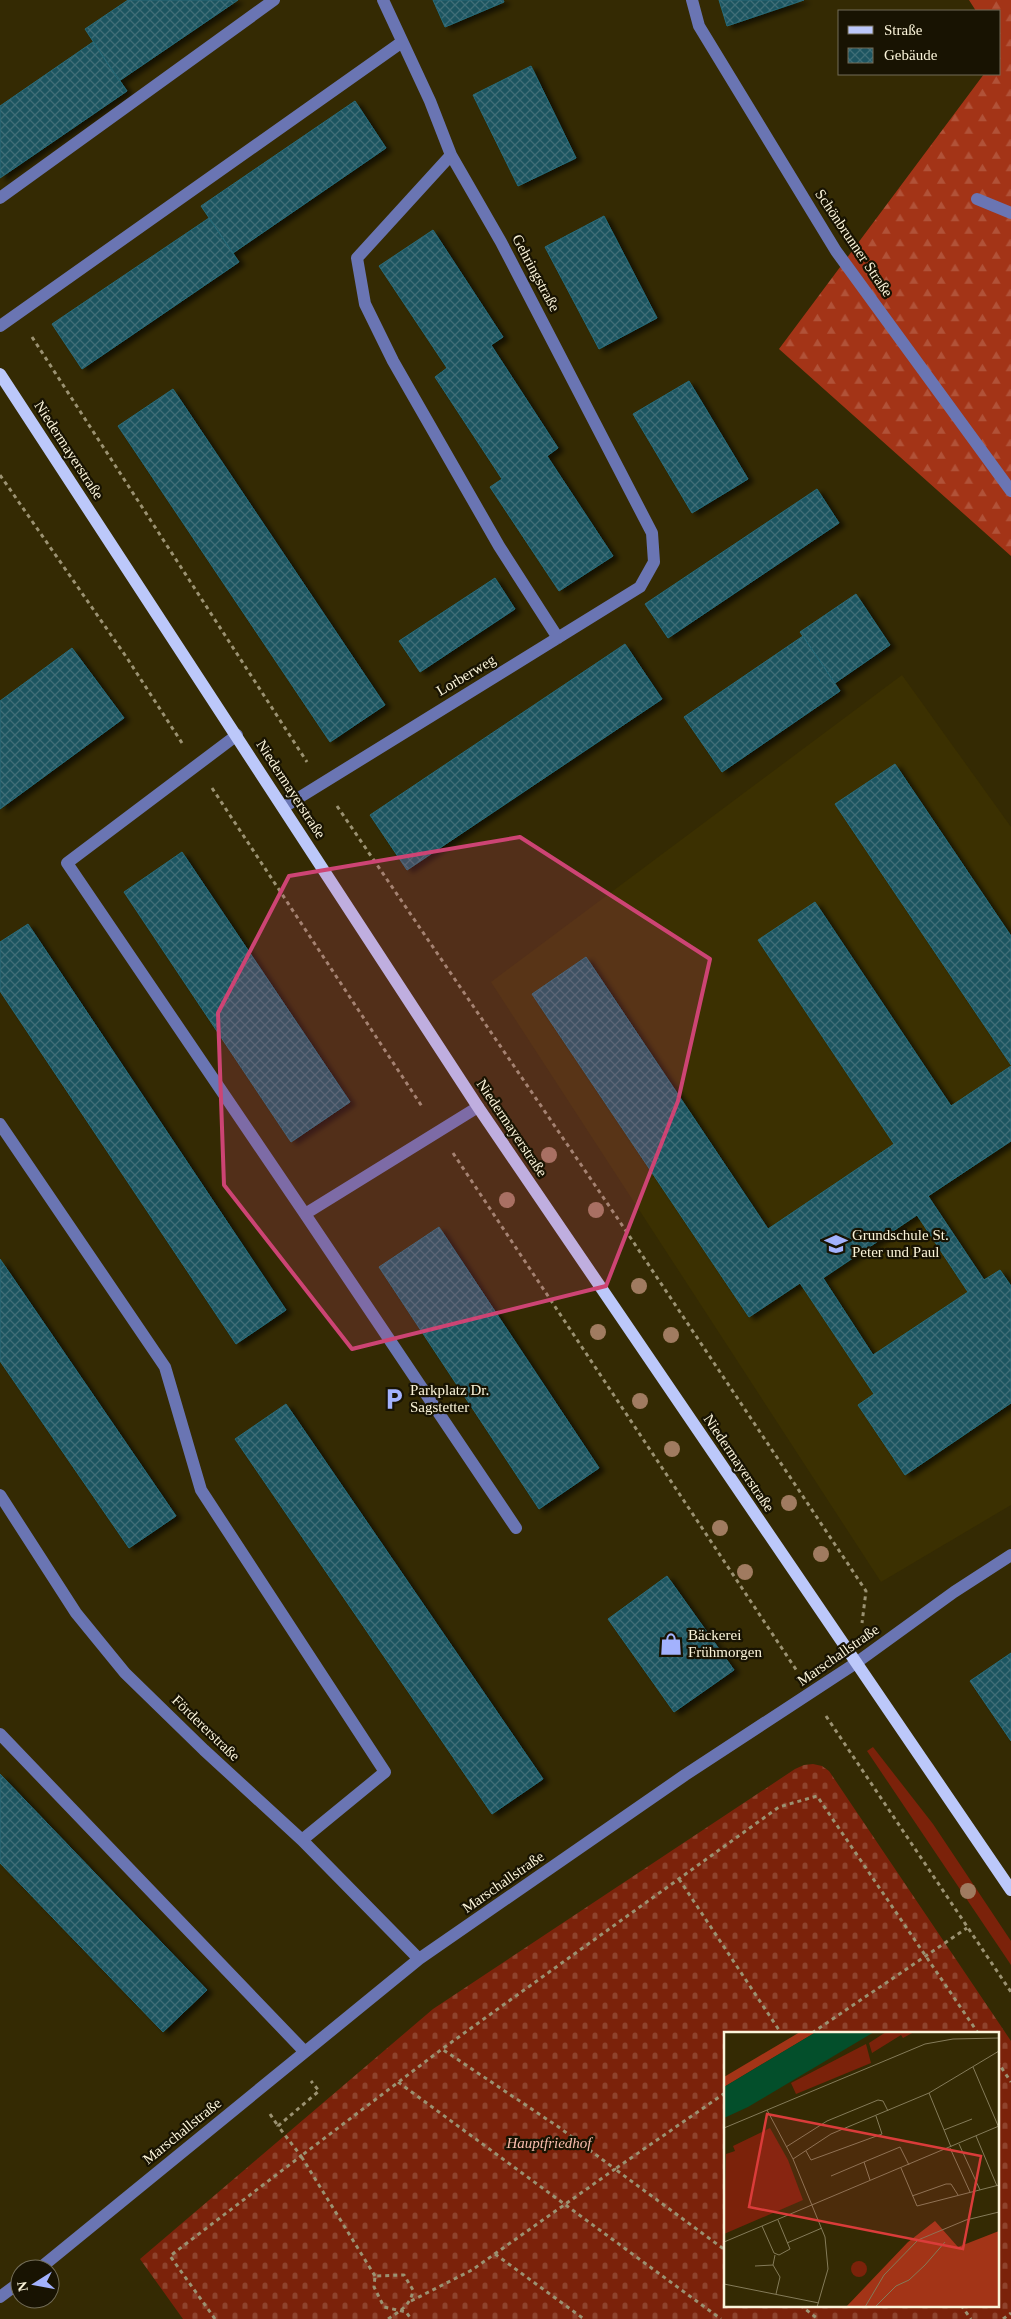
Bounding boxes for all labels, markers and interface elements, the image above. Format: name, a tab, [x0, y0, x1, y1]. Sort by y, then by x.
legend	[838, 10, 1001, 75]
text: Straße	[884, 22, 923, 38]
text: Gebäude	[884, 47, 938, 63]
street label: Schönbrunner Straße	[812, 186, 896, 300]
street label: Gehringstraße	[509, 232, 563, 315]
street label: Niedermayerstraße	[31, 398, 107, 502]
street label: Lorberweg	[434, 651, 499, 699]
street label: Niedermayerstraße	[253, 737, 329, 841]
street label: Niedermayerstraße	[473, 1076, 551, 1180]
place label: Grundschule St. Peter und Paul	[852, 1227, 949, 1260]
school or university icon: Grundschule St. Peter und Paul	[823, 1231, 849, 1257]
place label: Parkplatz Dr. Sagstetter	[410, 1382, 489, 1415]
parking icon: Parkplatz Dr. Sagstetter	[381, 1386, 407, 1412]
street label: Niedermayerstraße	[700, 1411, 778, 1515]
street label: Marschallstraße	[794, 1621, 882, 1689]
place label: Bäckerei Frühmorgen	[688, 1627, 762, 1660]
shop icon: Bäckerei Frühmorgen	[658, 1631, 684, 1657]
street label: Fördererstraße	[169, 1692, 243, 1764]
street label: Marschallstraße	[459, 1848, 547, 1916]
inset map	[724, 2032, 998, 2306]
street label: Marschallstraße	[140, 2094, 225, 2167]
park label: Hauptfriedhof	[506, 2135, 593, 2151]
north arrow	[10, 2259, 60, 2309]
text: N	[14, 2280, 31, 2293]

